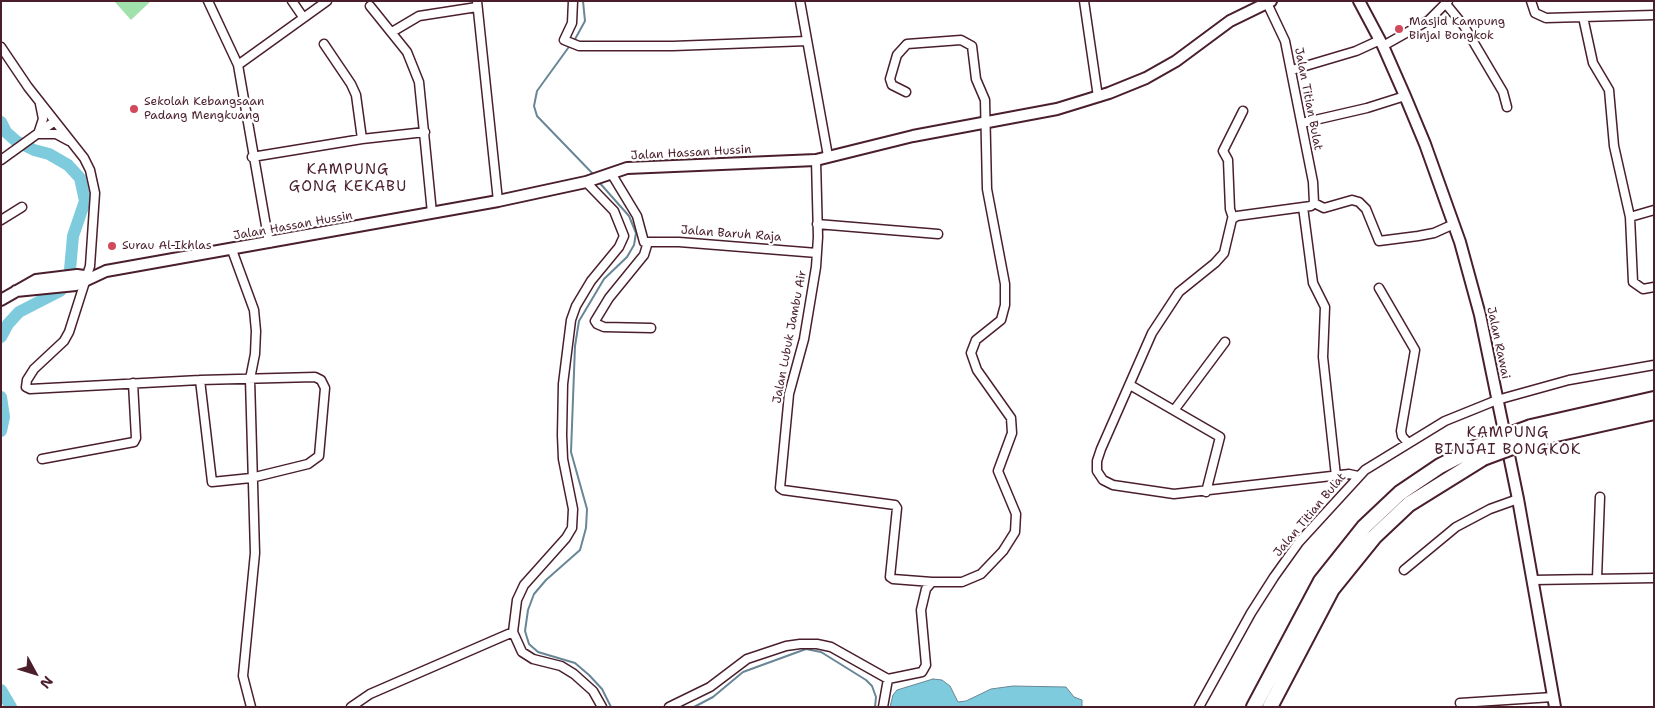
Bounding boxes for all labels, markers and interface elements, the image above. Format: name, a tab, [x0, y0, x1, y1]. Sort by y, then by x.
place label: Masjid Kampung Binjai Bongkok	[1409, 15, 1505, 43]
marker: Masjid Kampung Binjai Bongkok	[1393, 23, 1405, 35]
street label: Jalan Titian Bulat	[1291, 46, 1325, 152]
place label: Sekolah Kebangsaan Padang Mengkuang	[144, 95, 264, 123]
marker: Sekolah Kebangsaan Padang Mengkuang	[128, 103, 140, 115]
street label: Jalan Hassan Hussin	[630, 143, 752, 163]
district label: KAMPUNG GONG KEKABU	[287, 161, 409, 196]
street label: Jalan Hassan Hussin	[232, 208, 354, 244]
street label: Jalan Baruh Raja	[680, 223, 782, 245]
place label: Surau Al-Ikhlas	[122, 239, 212, 253]
marker: Surau Al-Ikhlas	[106, 240, 118, 252]
street label: Jalan Lubuk Jambu Air	[770, 269, 810, 405]
street label: Jalan Rawai	[1483, 306, 1513, 380]
district label: KAMPUNG BINJAI BONGKOK	[1433, 424, 1583, 459]
street label: Jalan Titian Bulat	[1271, 470, 1349, 560]
north arrow	[10, 648, 60, 698]
text: N	[36, 672, 57, 692]

